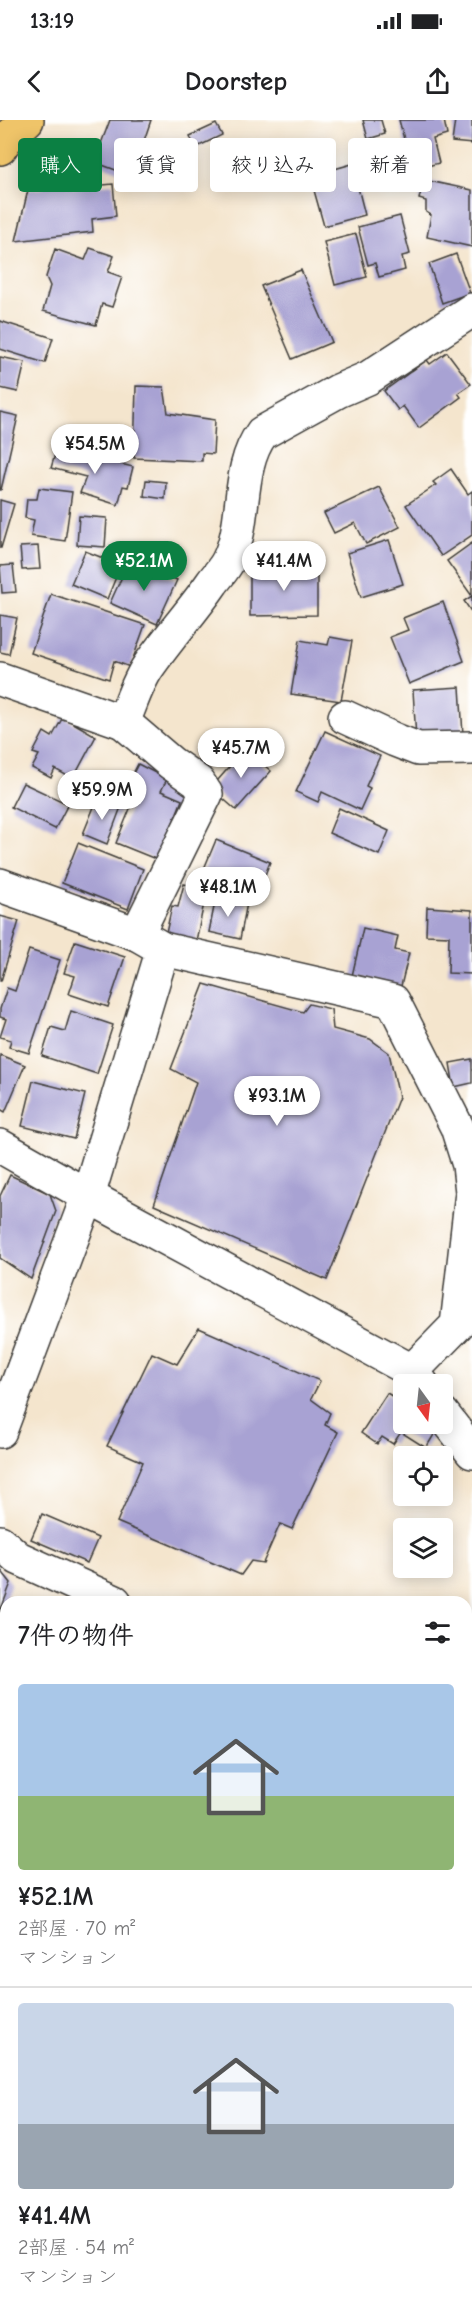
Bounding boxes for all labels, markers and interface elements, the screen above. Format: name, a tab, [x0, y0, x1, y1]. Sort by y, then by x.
text: 13:19	[30, 8, 74, 34]
icon: back	[18, 65, 51, 98]
icon: share	[421, 65, 454, 98]
text: Doorstep	[185, 66, 287, 97]
chip: 購入	[18, 138, 102, 192]
chip: 賃貸	[114, 138, 198, 192]
chip: 絞り込み	[210, 138, 336, 192]
chip: 新着	[348, 138, 432, 192]
pin: ¥54.5M	[46, 424, 144, 475]
text: ¥54.5M	[65, 432, 125, 455]
pin: ¥52.1M	[95, 541, 193, 592]
pin: ¥41.4M	[235, 541, 333, 592]
text: ¥52.1M	[115, 549, 173, 572]
text: ¥41.4M	[256, 549, 312, 572]
pin: ¥45.7M	[192, 728, 290, 779]
text: ¥45.7M	[212, 736, 270, 759]
pin: ¥59.9M	[53, 770, 151, 821]
text: ¥59.9M	[71, 778, 133, 801]
pin: ¥48.1M	[179, 867, 277, 918]
text: ¥48.1M	[199, 875, 257, 898]
pin: ¥93.1M	[228, 1076, 326, 1127]
text: ¥93.1M	[248, 1084, 306, 1107]
north arrow	[393, 1374, 453, 1434]
map controls	[393, 1374, 453, 1578]
button: locate	[393, 1446, 453, 1506]
button: layers	[393, 1518, 453, 1578]
icon: filters	[421, 1616, 454, 1649]
text: 7件の物件	[18, 1621, 134, 1651]
icon: home	[182, 1723, 290, 1831]
text: ¥52.1M	[18, 1882, 93, 1912]
text: 2部屋 · 70 m²	[18, 1917, 135, 1940]
text: マンション	[18, 1946, 117, 1969]
icon: home	[182, 2042, 290, 2150]
text: ¥41.4M	[18, 2201, 91, 2231]
text: 2部屋 · 54 m²	[18, 2236, 134, 2259]
text: マンション	[18, 2265, 117, 2288]

